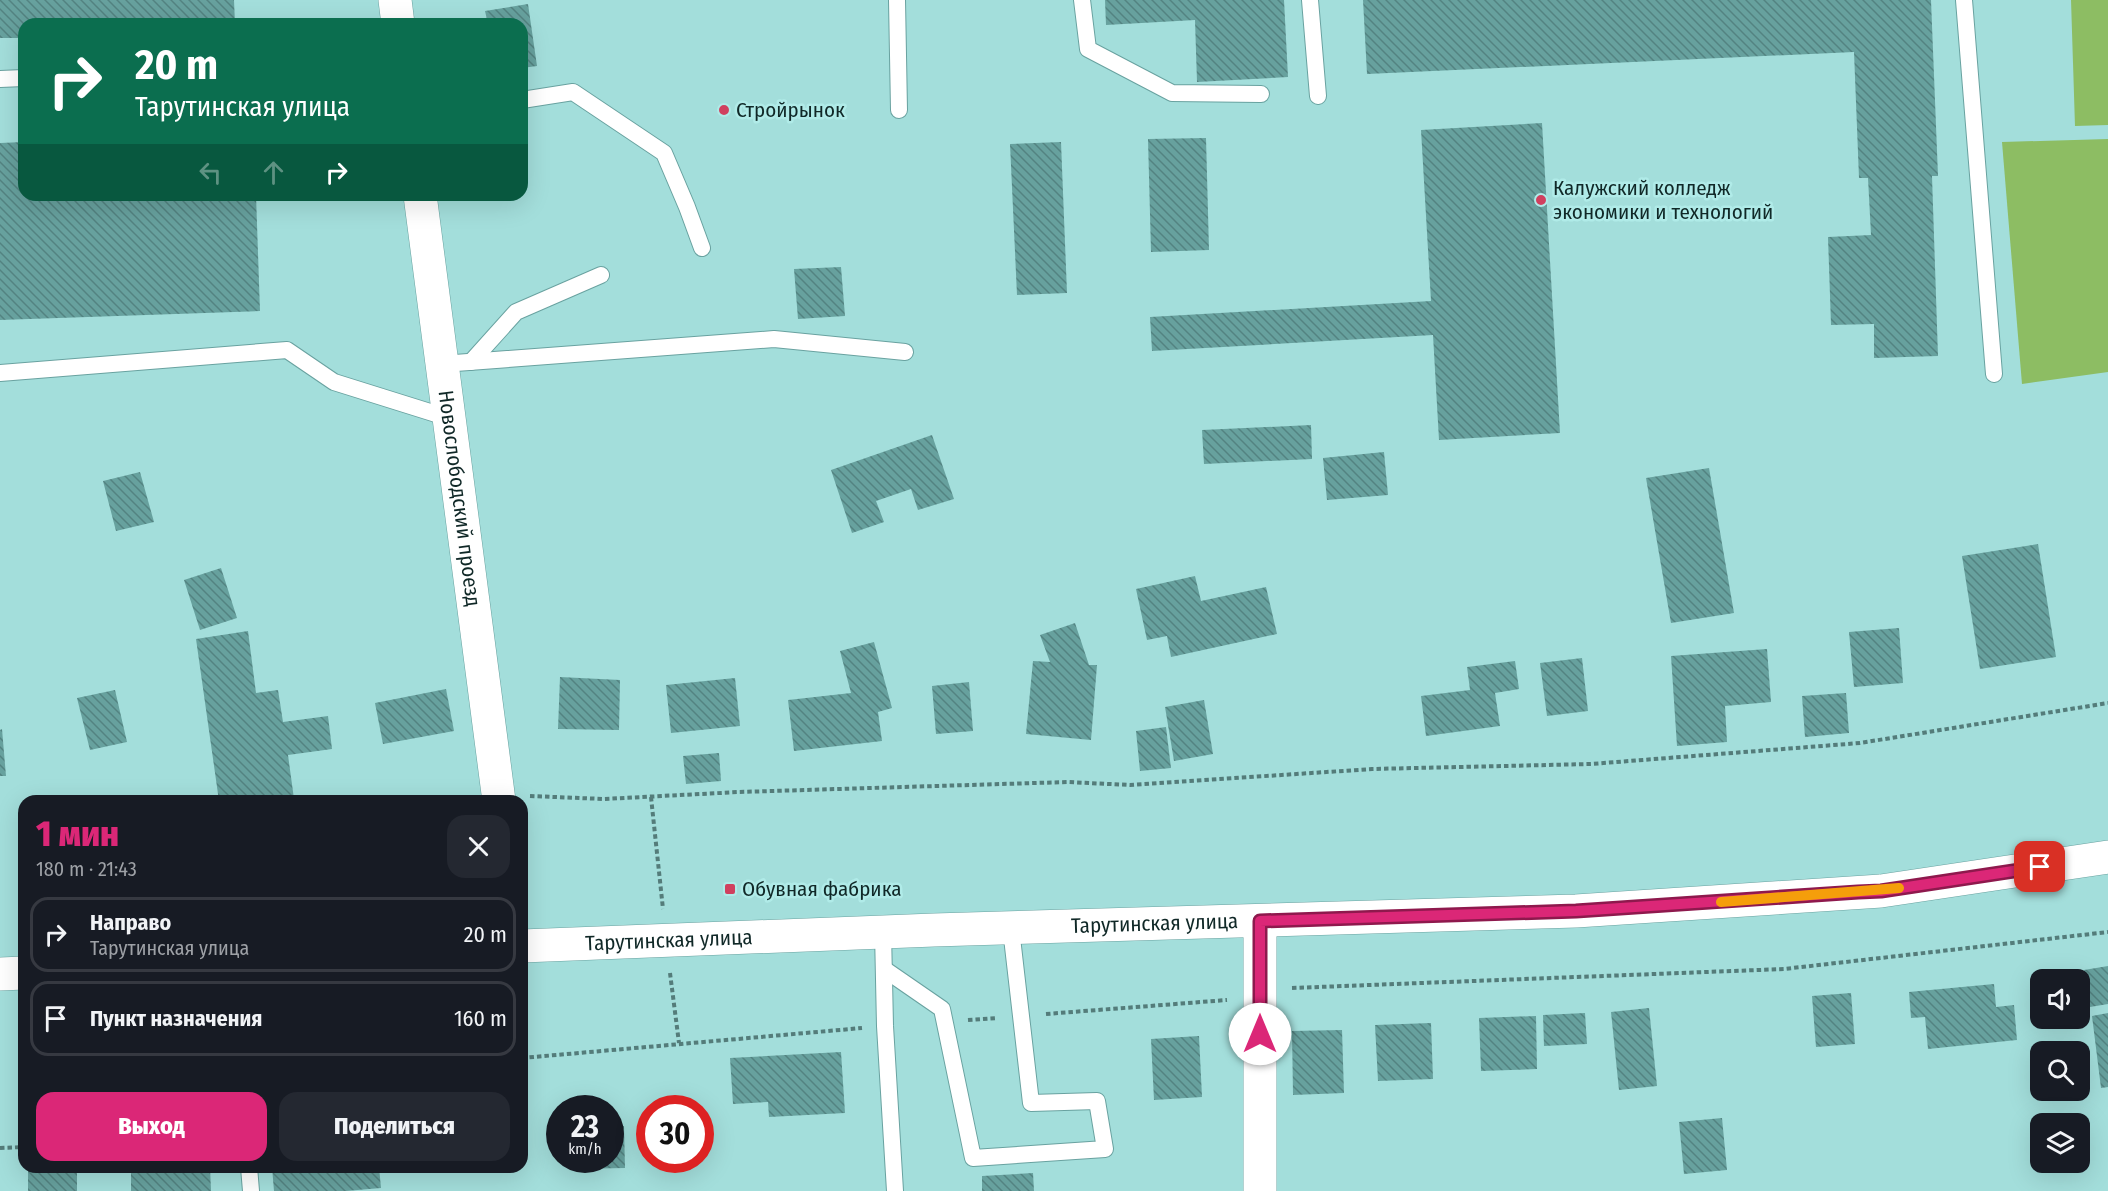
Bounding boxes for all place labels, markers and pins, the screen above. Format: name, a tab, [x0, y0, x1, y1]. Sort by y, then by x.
place label: Стройрынок	[736, 97, 845, 123]
marker: Стройрынок	[717, 103, 731, 117]
place label: Калужский колледж экономики и технологий	[1553, 175, 1773, 225]
marker: Калужский колледж экономики и технологий	[1534, 193, 1548, 207]
pin	[2014, 841, 2065, 892]
place label: Обувная фабрика	[742, 876, 901, 902]
marker: Обувная фабрика	[723, 882, 737, 896]

